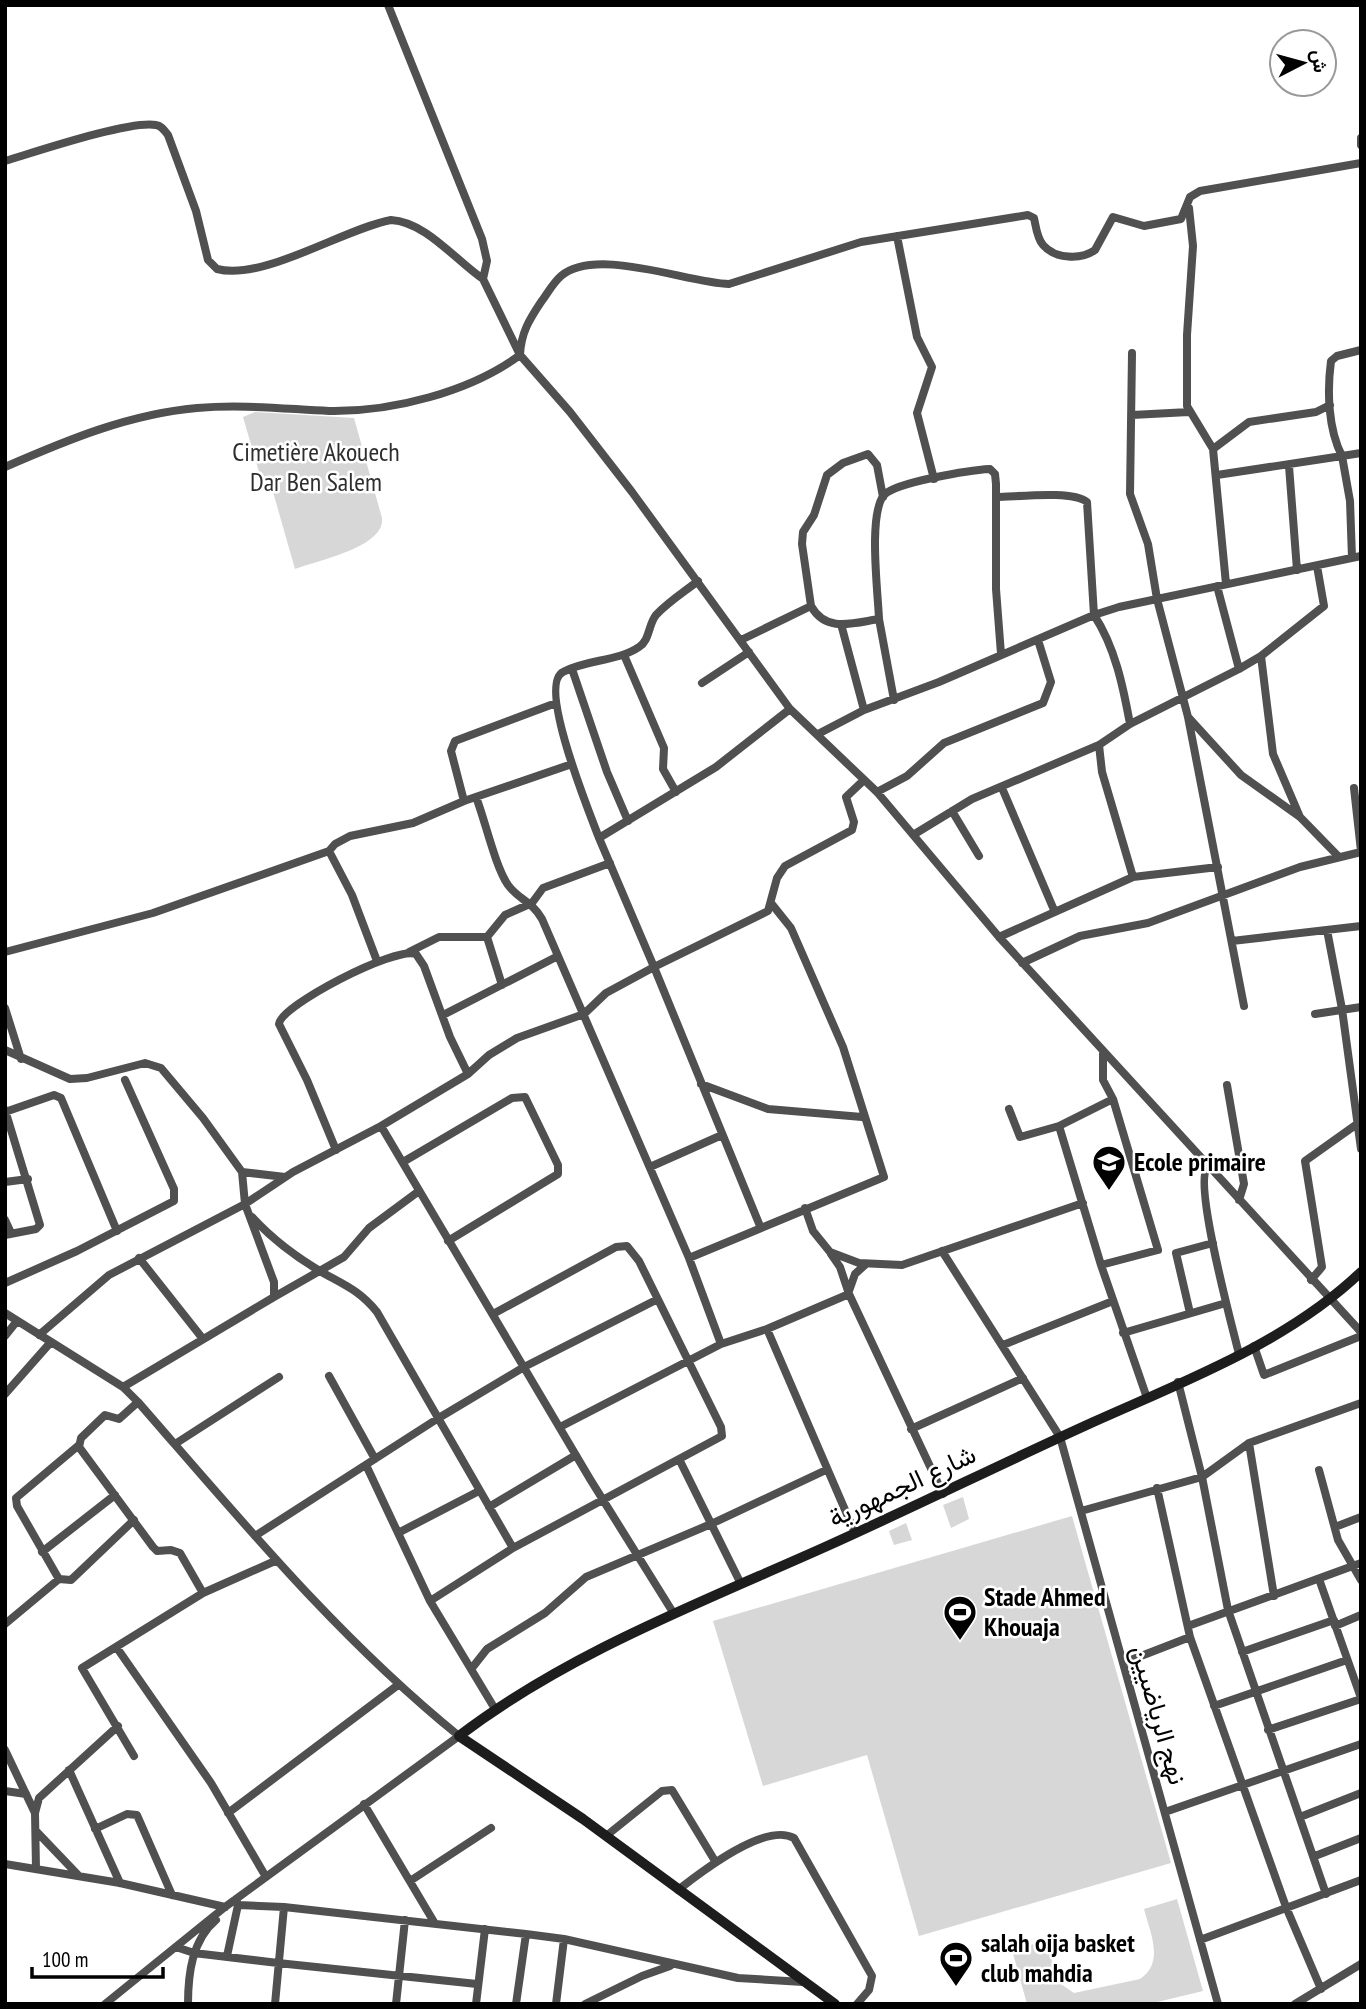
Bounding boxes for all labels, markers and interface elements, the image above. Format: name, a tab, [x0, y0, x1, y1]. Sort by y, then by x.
north arrow	[1268, 28, 1338, 98]
text: ش	[1307, 49, 1333, 74]
park label: Cimetière Akouech Dar Ben Salem	[232, 435, 400, 498]
school or university icon: Ecole primaire	[1090, 1143, 1128, 1192]
place label: Ecole primaire	[1134, 1145, 1266, 1178]
street label: شارع الجمهورية	[823, 1437, 982, 1536]
place label: Stade Ahmed Khouaja	[984, 1580, 1106, 1643]
sports icon: Stade Ahmed Khouaja	[941, 1593, 979, 1642]
street label: نهج الرياضيين	[1122, 1641, 1195, 1789]
place label: salah oija basket club mahdia	[981, 1926, 1135, 1989]
scale bar	[32, 1936, 163, 1980]
sports icon: salah oija basket club mahdia	[937, 1939, 975, 1988]
text: 100 m	[42, 1946, 88, 1973]

